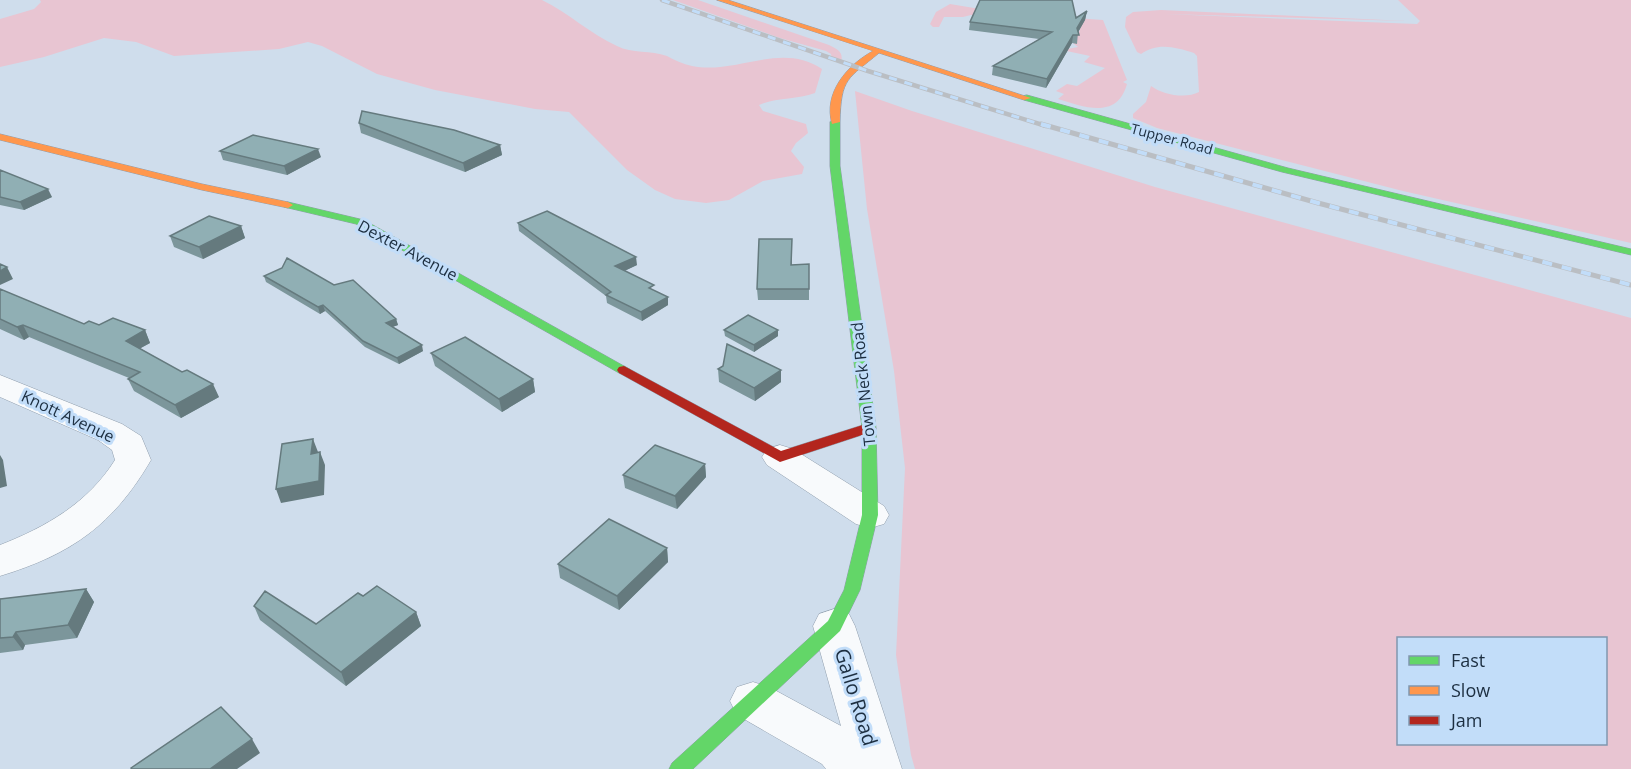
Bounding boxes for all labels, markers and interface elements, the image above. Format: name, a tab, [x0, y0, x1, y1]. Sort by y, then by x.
street label: Tupper Road	[1129, 118, 1215, 159]
street label: Dexter Avenue	[354, 214, 462, 286]
street label: Town Neck Road	[846, 321, 880, 447]
street label: Knott Avenue	[18, 385, 118, 447]
legend	[1397, 637, 1607, 745]
street label: Gallo Road	[829, 645, 884, 749]
text: Fast	[1451, 648, 1485, 672]
text: Slow	[1451, 678, 1490, 702]
text: Jam	[1449, 708, 1483, 732]

